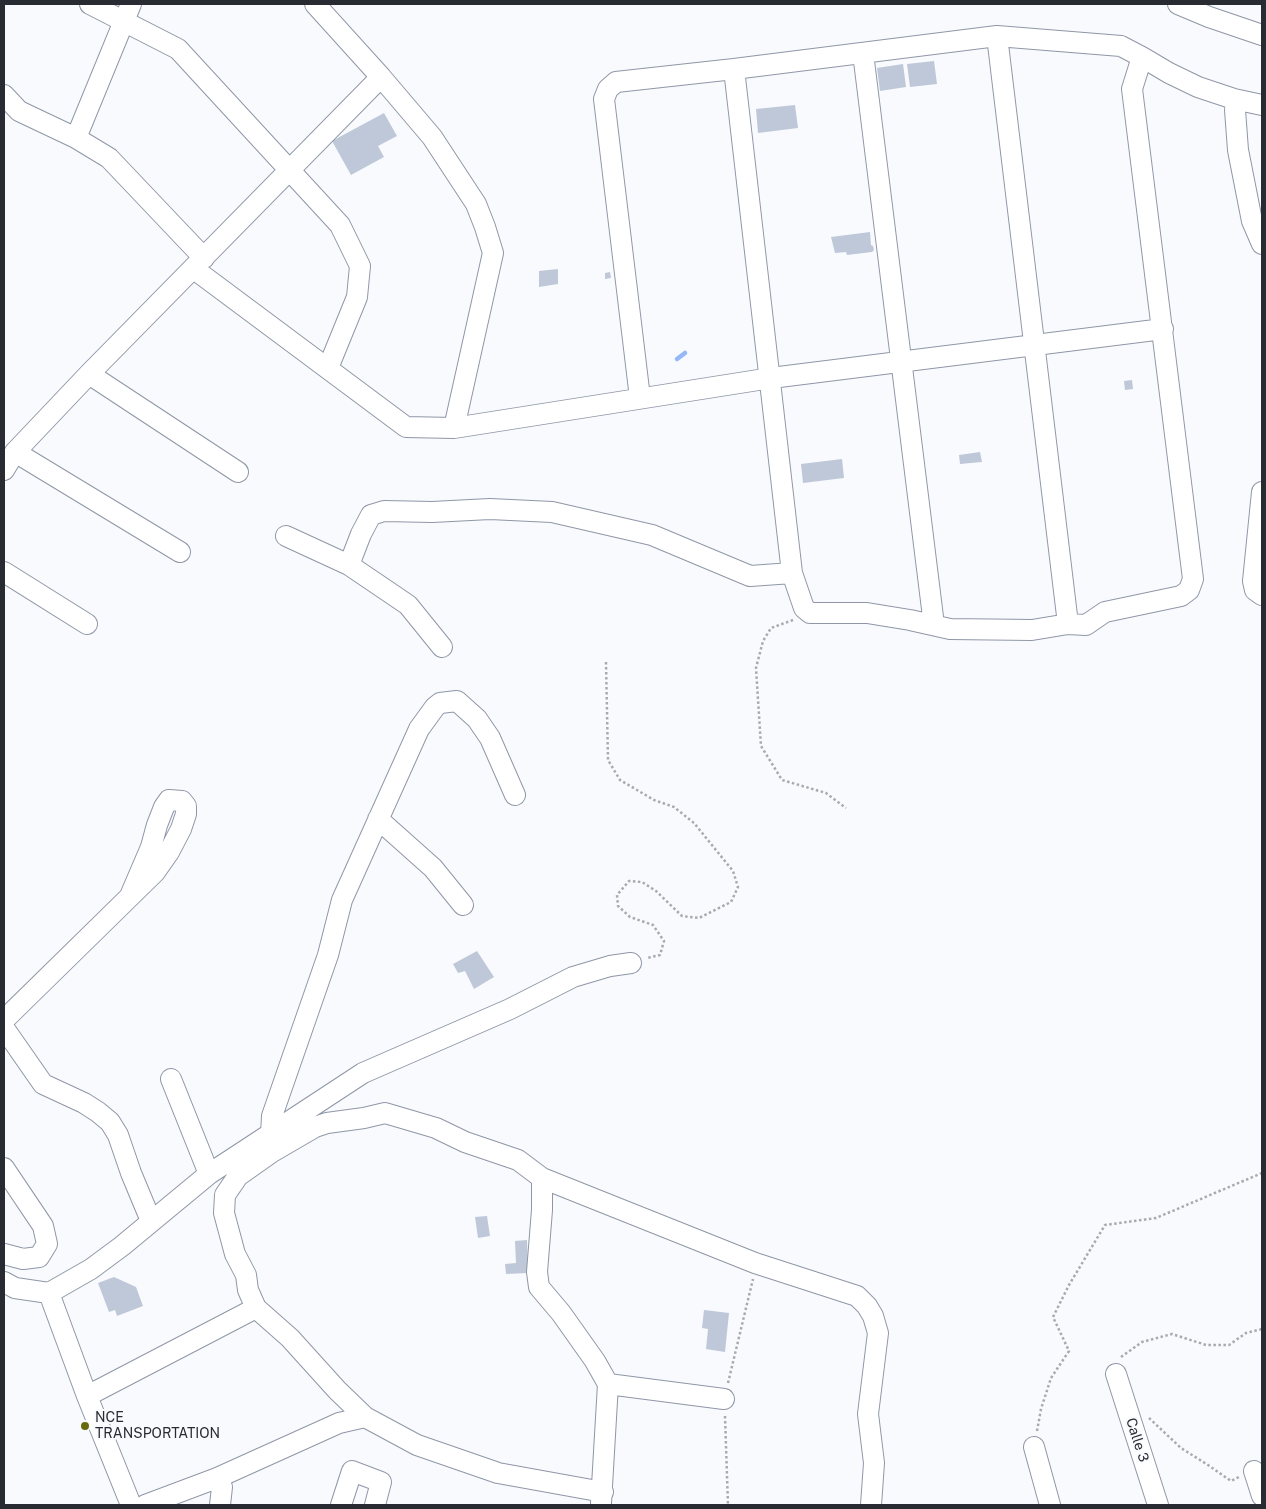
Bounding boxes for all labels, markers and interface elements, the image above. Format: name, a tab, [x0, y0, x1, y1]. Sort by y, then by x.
place label: NCE TRANSPORTATION	[95, 1410, 220, 1442]
street label: Calle 3	[1122, 1416, 1152, 1464]
marker: NCE TRANSPORTATION	[79, 1420, 91, 1432]

